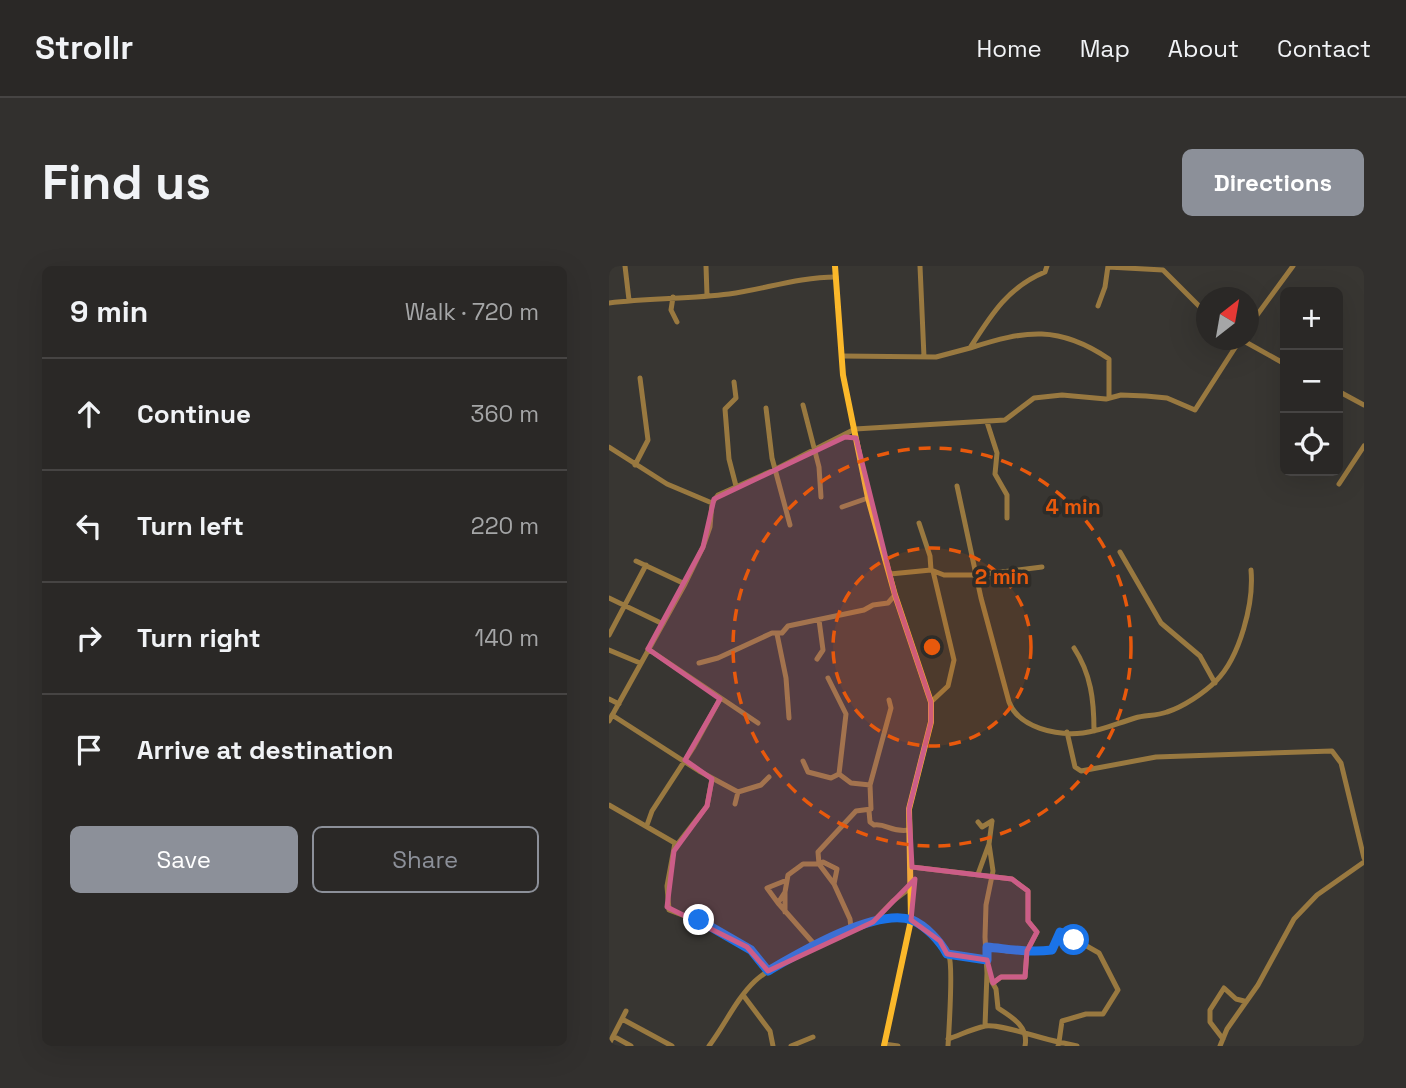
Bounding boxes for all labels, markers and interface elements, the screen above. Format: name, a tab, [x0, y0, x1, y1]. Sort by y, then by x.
text: Strollr	[35, 27, 133, 69]
text: Home	[976, 33, 1042, 64]
text: Map	[1080, 33, 1130, 64]
text: About	[1168, 33, 1239, 64]
text: Contact	[1277, 33, 1371, 64]
button: Directions	[1182, 149, 1364, 216]
text: Find us	[42, 151, 211, 213]
north arrow	[1196, 287, 1259, 350]
map controls	[1280, 287, 1343, 476]
button: +	[1280, 287, 1343, 350]
text: 9 min	[70, 292, 148, 331]
text: Walk · 720 m	[405, 297, 539, 327]
button: −	[1280, 350, 1343, 413]
icon: ahead	[70, 395, 108, 433]
text: Continue	[137, 397, 251, 431]
text: 360 m	[471, 399, 539, 429]
button: locate	[1280, 413, 1343, 476]
text: 4 min	[1045, 493, 1101, 520]
icon: left	[70, 507, 108, 545]
text: Turn left	[137, 509, 244, 543]
text: 220 m	[471, 511, 539, 541]
text: 2 min	[975, 563, 1029, 590]
icon: right	[70, 619, 108, 657]
text: Turn right	[137, 621, 261, 655]
text: 140 m	[475, 623, 539, 653]
centre of rings	[920, 635, 944, 659]
icon: arrive	[70, 731, 108, 769]
text: Arrive at destination	[137, 733, 394, 767]
button: Save	[70, 826, 298, 893]
button: Share	[312, 826, 539, 893]
route end	[683, 904, 714, 935]
route start	[1058, 924, 1089, 955]

